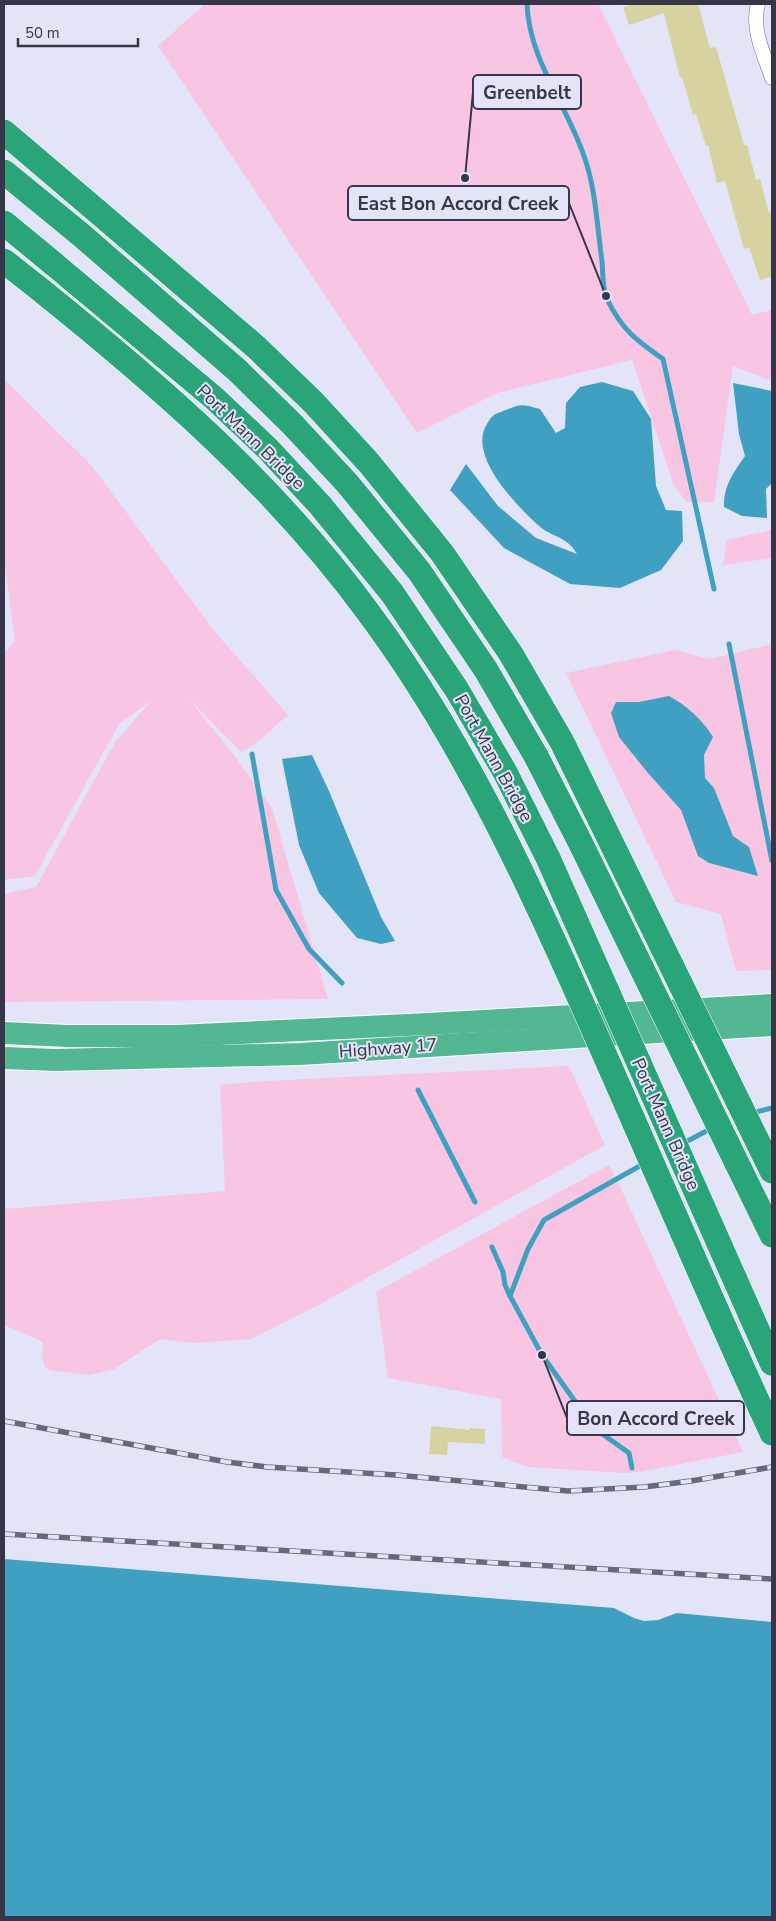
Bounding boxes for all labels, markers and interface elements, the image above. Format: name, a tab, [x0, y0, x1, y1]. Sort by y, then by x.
scale bar	[18, 15, 138, 47]
text: 50 m	[25, 23, 60, 43]
callout: Greenbelt	[473, 75, 581, 109]
text: Greenbelt	[483, 80, 572, 106]
callout: East Bon Accord Creek	[348, 186, 569, 220]
text: East Bon Accord Creek	[358, 191, 559, 217]
street label: Port Mann Bridge	[191, 379, 311, 495]
street label: Port Mann Bridge	[449, 690, 539, 826]
street label: Highway 17	[338, 1033, 438, 1063]
street label: Port Mann Bridge	[626, 1054, 706, 1194]
callout: Bon Accord Creek	[567, 1401, 744, 1435]
text: Bon Accord Creek	[577, 1406, 736, 1432]

